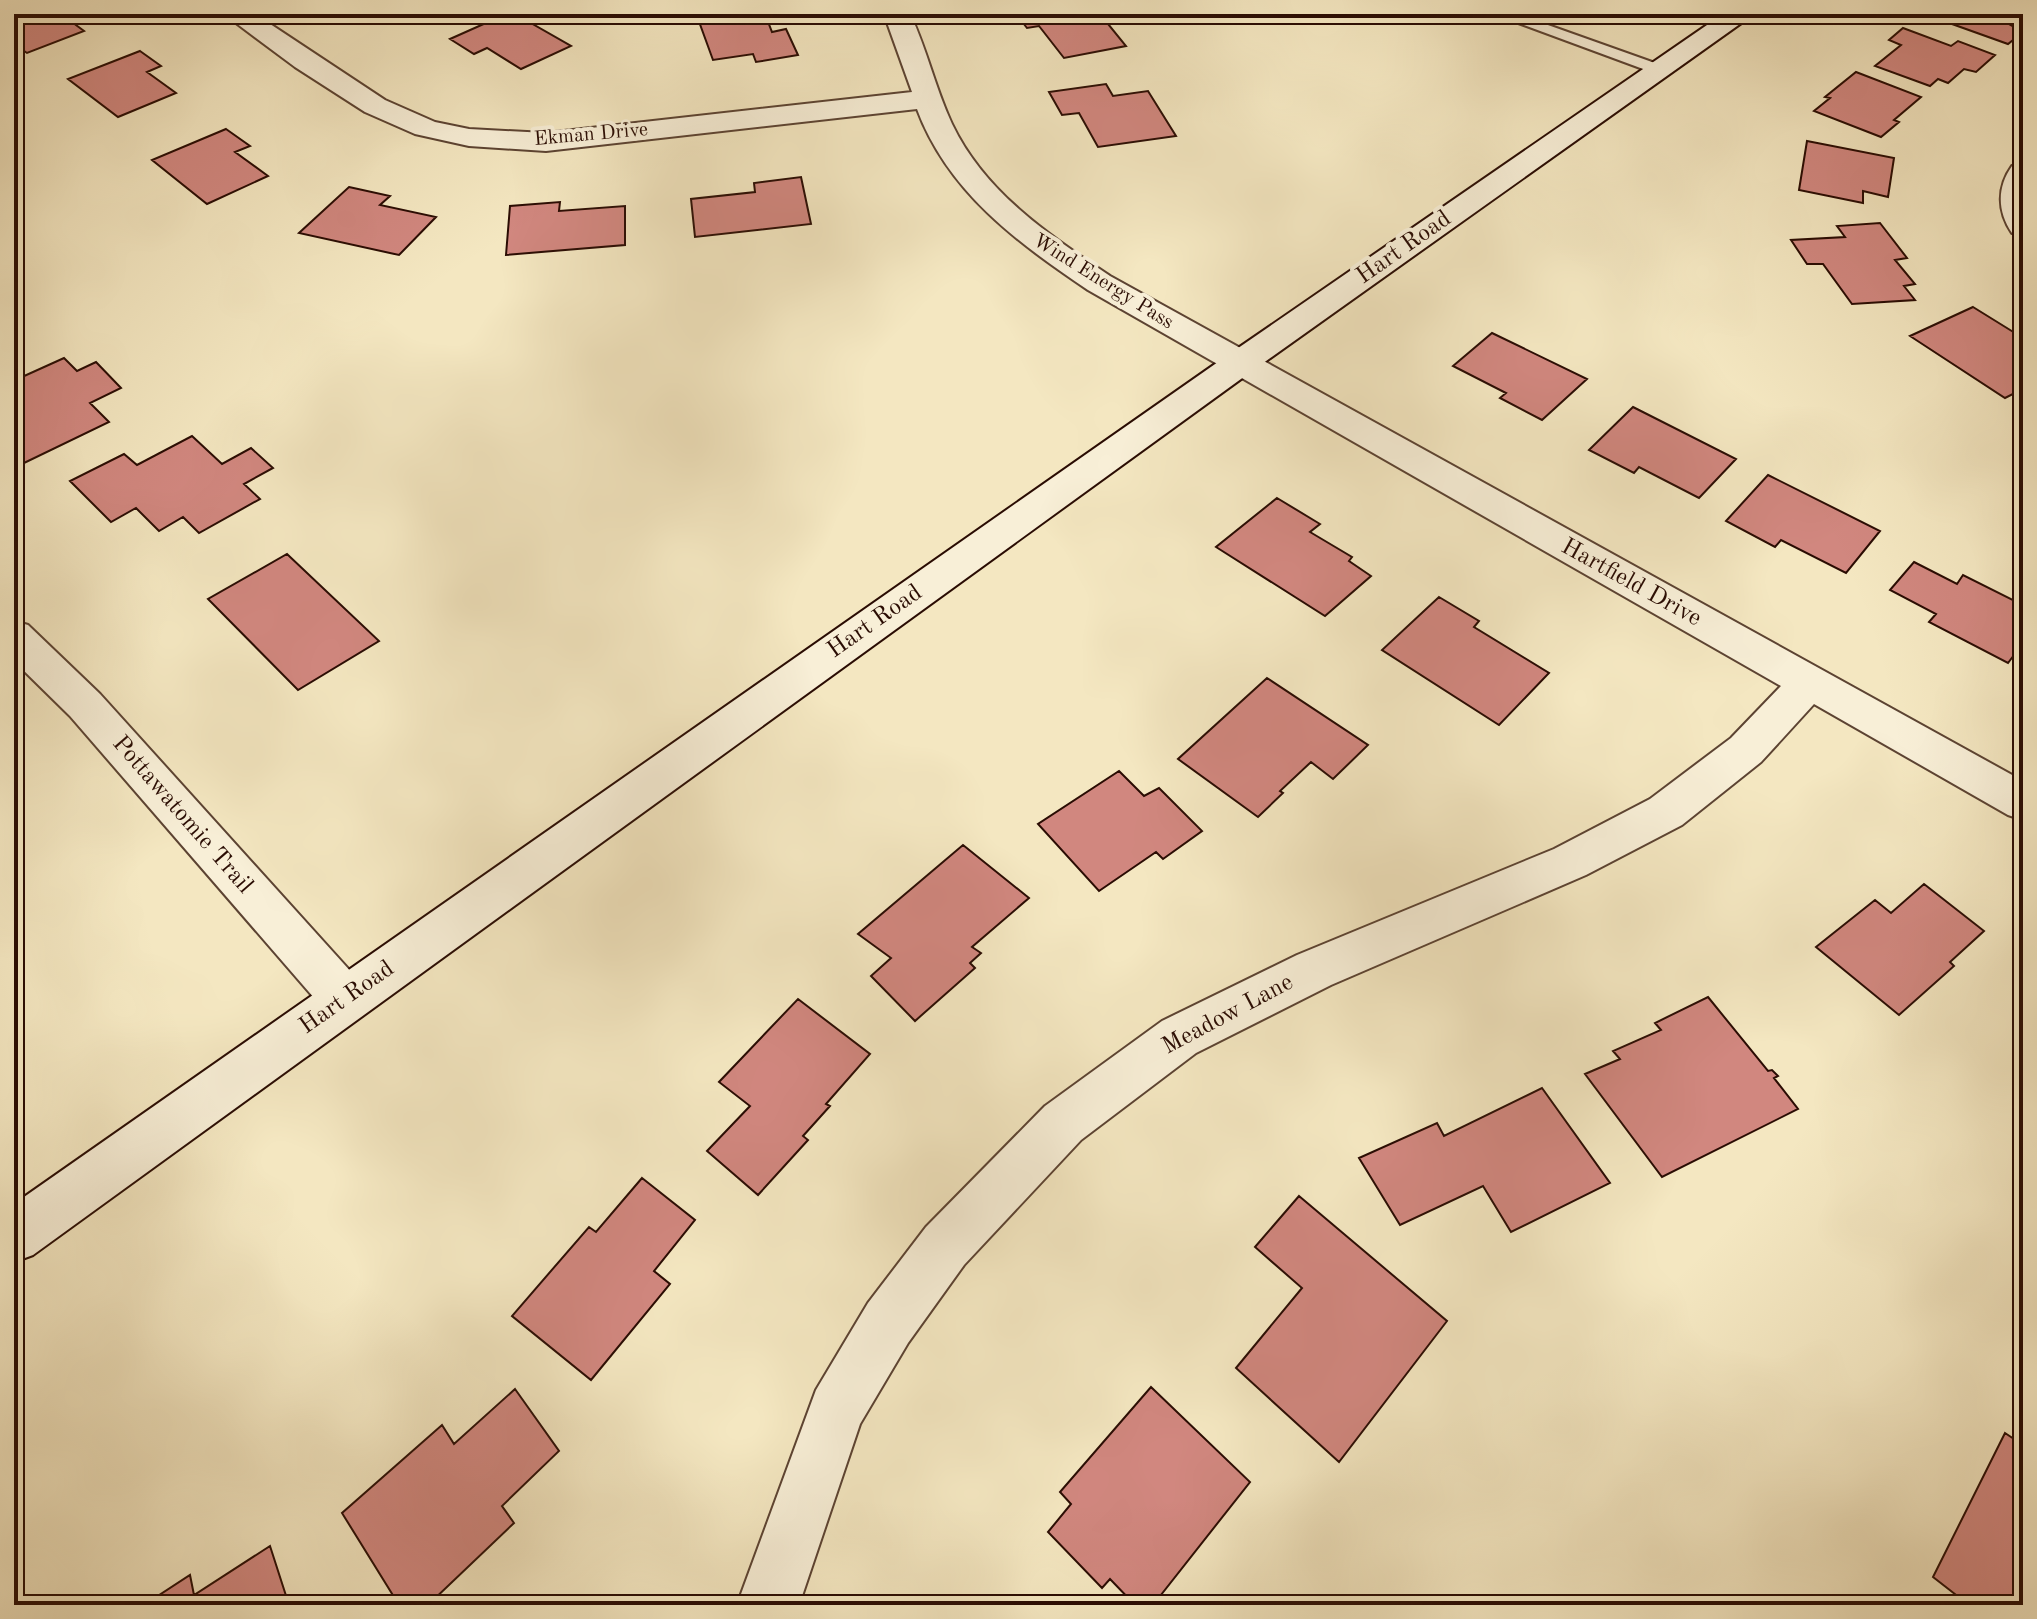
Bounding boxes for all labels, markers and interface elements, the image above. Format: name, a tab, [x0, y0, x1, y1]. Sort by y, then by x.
street label: Ekman Drive	[533, 120, 649, 150]
street label: Hart Road	[1352, 207, 1456, 289]
street label: Wind Energy Pass	[1029, 231, 1177, 333]
street label: Hartfield Drive	[1557, 535, 1705, 631]
street label: Hart Road	[823, 581, 927, 663]
street label: Pottawatomie Trail	[107, 732, 257, 898]
street label: Hart Road	[295, 957, 399, 1039]
street label: Meadow Lane	[1159, 971, 1297, 1059]

